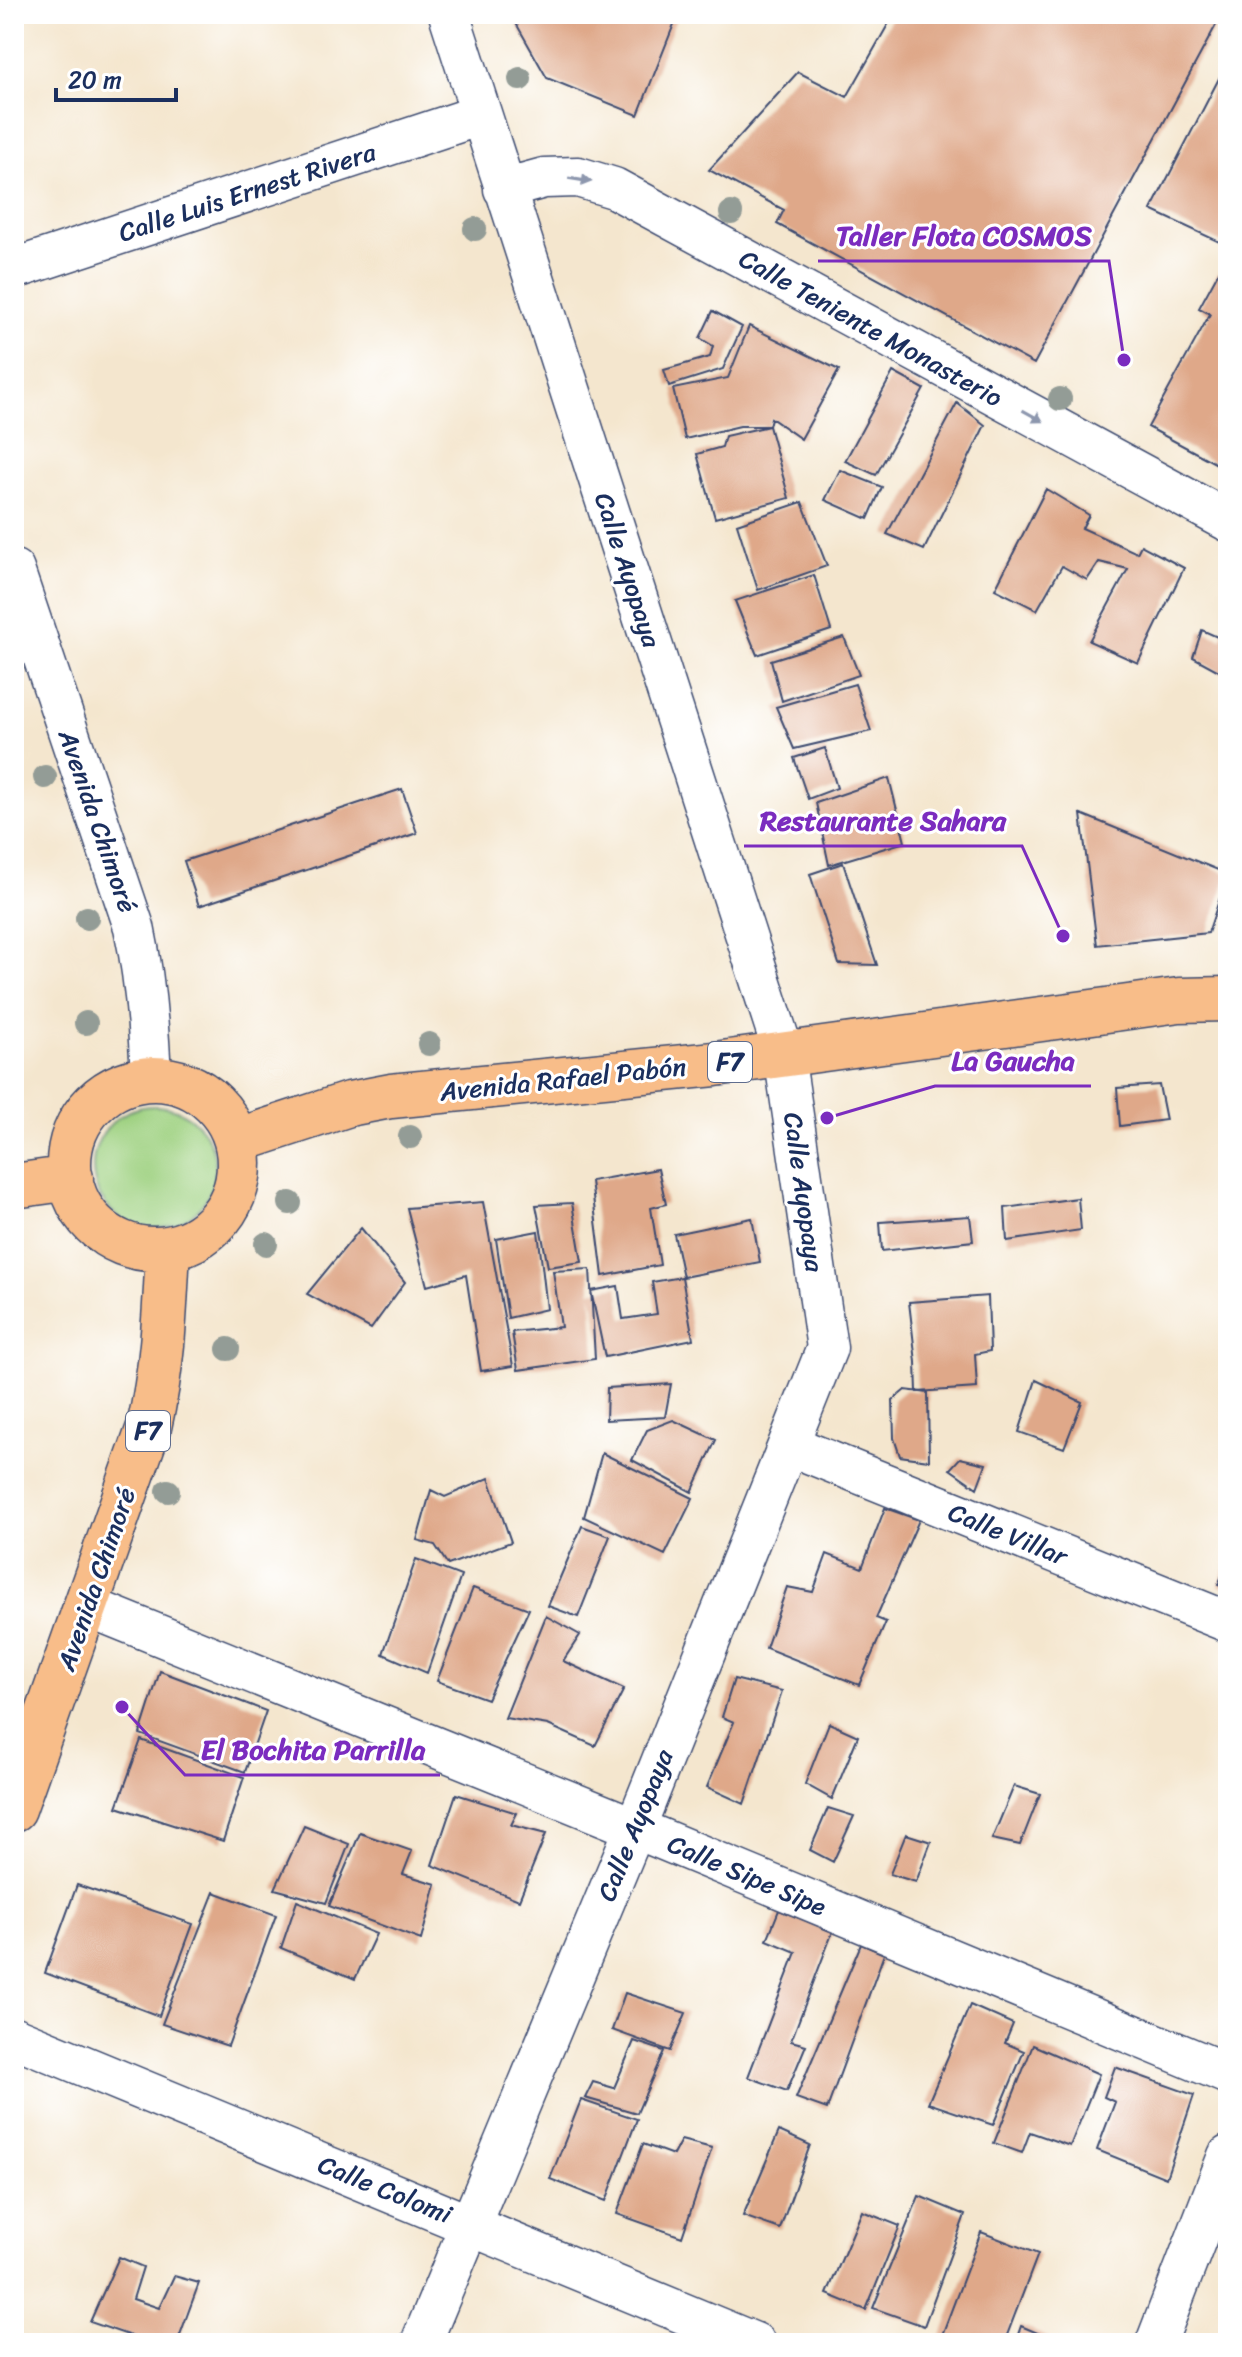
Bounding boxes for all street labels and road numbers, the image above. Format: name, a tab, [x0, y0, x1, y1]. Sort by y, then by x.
street label: Calle Luis Ernest Rivera	[112, 128, 383, 255]
street label: Calle Teniente Monasterio	[730, 236, 1012, 420]
street label: Calle Ayopaya	[581, 486, 675, 654]
street label: Avenida Chimoré	[45, 722, 151, 919]
road number: F7	[708, 1042, 752, 1082]
street label: Avenida Rafael Pabón	[437, 1043, 688, 1115]
street label: Calle Ayopaya	[770, 1109, 838, 1276]
road number: F7	[126, 1411, 170, 1451]
street label: Avenida Chimoré	[43, 1481, 149, 1678]
street label: Calle Villar	[941, 1489, 1076, 1579]
street label: Calle Ayopaya	[584, 1741, 687, 1908]
street label: Calle Sipe Sipe	[660, 1821, 834, 1929]
street label: Calle Colomi	[311, 2141, 460, 2237]

